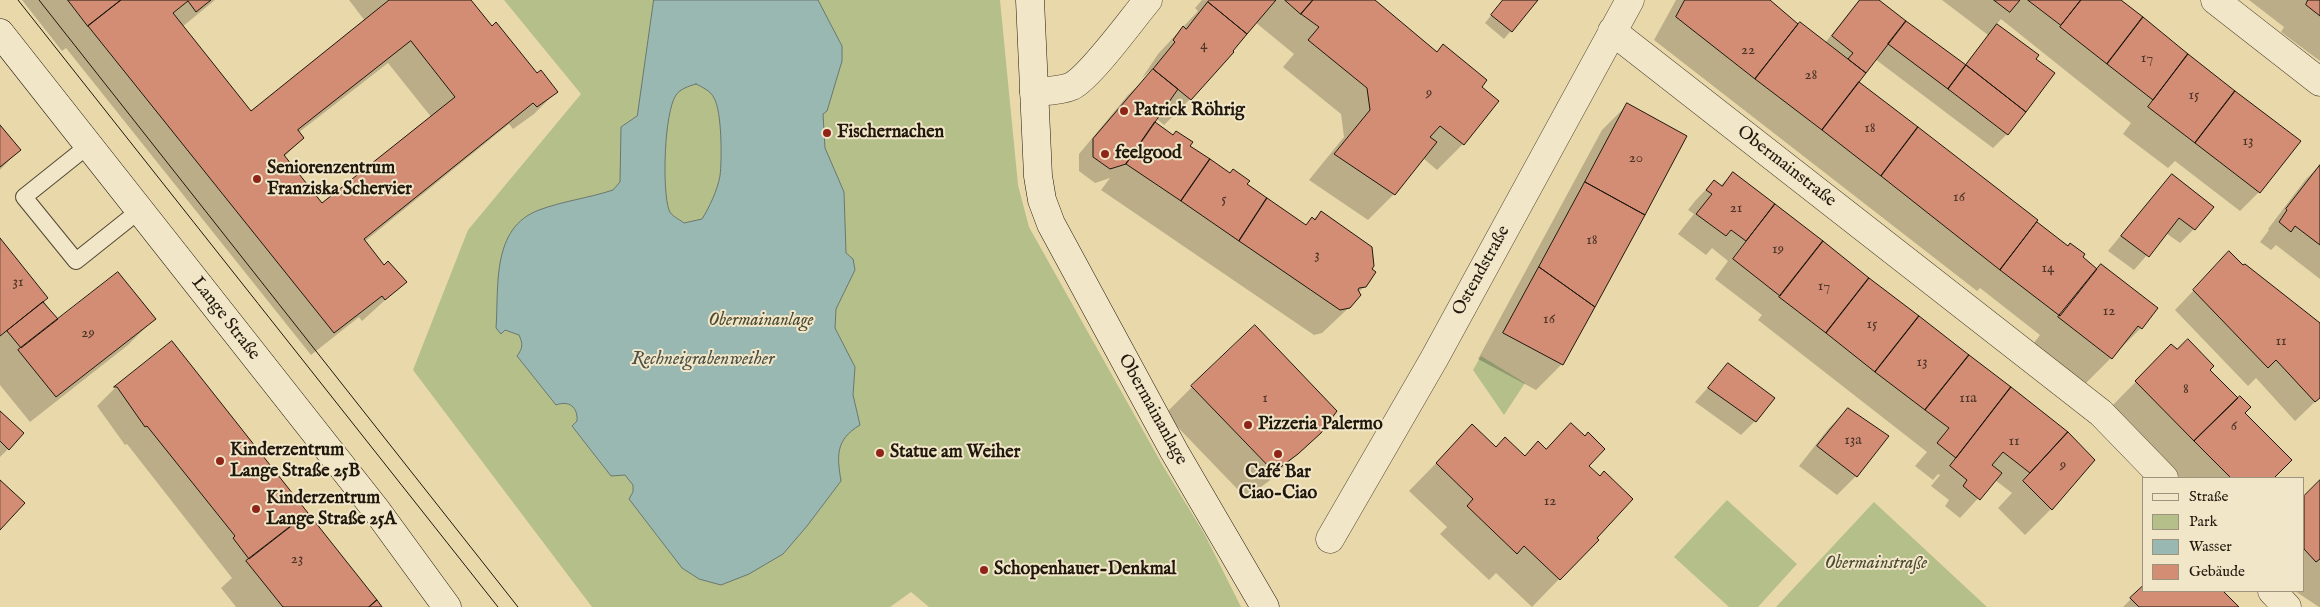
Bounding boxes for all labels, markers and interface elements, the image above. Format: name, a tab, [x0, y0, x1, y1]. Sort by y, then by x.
house number: 4	[1200, 37, 1208, 55]
house number: 22	[1741, 42, 1755, 60]
house number: 17	[2141, 50, 2153, 68]
house number: 28	[1805, 67, 1817, 85]
house number: 9	[1426, 85, 1432, 103]
house number: 15	[2188, 87, 2200, 105]
place label: Patrick Röhrig	[1134, 100, 1245, 122]
marker: Patrick Röhrig	[1118, 105, 1130, 117]
house number: 18	[1864, 120, 1876, 138]
place label: Fischernachen	[837, 122, 944, 144]
street label: Obermainstraße	[1732, 122, 1840, 212]
marker: Fischernachen	[821, 127, 833, 139]
house number: 13	[2242, 133, 2254, 151]
place label: feelgood	[1115, 143, 1182, 165]
marker: feelgood	[1099, 148, 1111, 160]
house number: 20	[1629, 150, 1643, 168]
place label: Seniorenzentrum Franziska Schervier	[267, 158, 412, 200]
marker: Seniorenzentrum Franziska Schervier	[251, 173, 263, 185]
house number: 16	[1953, 189, 1965, 207]
house number: 5	[1221, 191, 1227, 209]
house number: 21	[1730, 200, 1742, 218]
street label: Ostendstraße	[1448, 222, 1516, 320]
house number: 18	[1586, 232, 1598, 250]
house number: 19	[1772, 241, 1784, 259]
house number: 3	[1314, 247, 1320, 265]
house number: 14	[2042, 260, 2054, 278]
street label: Lange Straße	[186, 273, 264, 365]
house number: 31	[12, 274, 24, 292]
house number: 17	[1818, 278, 1830, 296]
house number: 12	[2103, 303, 2115, 321]
park label: Obermainanlage	[708, 310, 814, 332]
house number: 16	[1543, 311, 1555, 329]
house number: 15	[1866, 316, 1878, 334]
house number: 29	[81, 325, 95, 343]
house number: 11	[2275, 333, 2287, 351]
water label: Rechneigrabenweiher	[632, 349, 774, 371]
street label: Obermainanlage	[1113, 351, 1191, 469]
house number: 13	[1916, 354, 1928, 372]
house number: 8	[2183, 381, 2189, 399]
house number: 1	[1262, 390, 1268, 408]
house number: 11a	[1959, 390, 1977, 408]
place label: Pizzeria Palermo	[1258, 414, 1383, 436]
house number: 6	[2231, 418, 2237, 436]
marker: Pizzeria Palermo	[1242, 419, 1254, 431]
house number: 13a	[1844, 432, 1862, 450]
house number: 11	[2008, 433, 2020, 451]
place label: Kinderzentrum Lange Straße 25B	[230, 440, 360, 482]
place label: Statue am Weiher	[890, 442, 1020, 464]
marker: Statue am Weiher	[874, 447, 886, 459]
marker: Café Bar Ciao-Ciao	[1272, 448, 1284, 460]
marker: Kinderzentrum Lange Straße 25B	[214, 455, 226, 467]
house number: 9	[2060, 457, 2066, 475]
place label: Café Bar Ciao-Ciao	[1239, 462, 1317, 504]
legend	[2142, 477, 2305, 592]
text: Straße	[2189, 487, 2228, 506]
place label: Kinderzentrum Lange Straße 25A	[266, 488, 396, 530]
house number: 12	[1544, 493, 1556, 511]
marker: Kinderzentrum Lange Straße 25A	[250, 503, 262, 515]
text: Park	[2189, 512, 2218, 531]
text: Wasser	[2189, 537, 2232, 556]
house number: 23	[291, 551, 303, 569]
park label: Obermainstraße	[1825, 553, 1927, 575]
place label: Schopenhauer-Denkmal	[994, 559, 1176, 581]
text: Gebäude	[2189, 562, 2245, 581]
marker: Schopenhauer-Denkmal	[978, 564, 990, 576]

